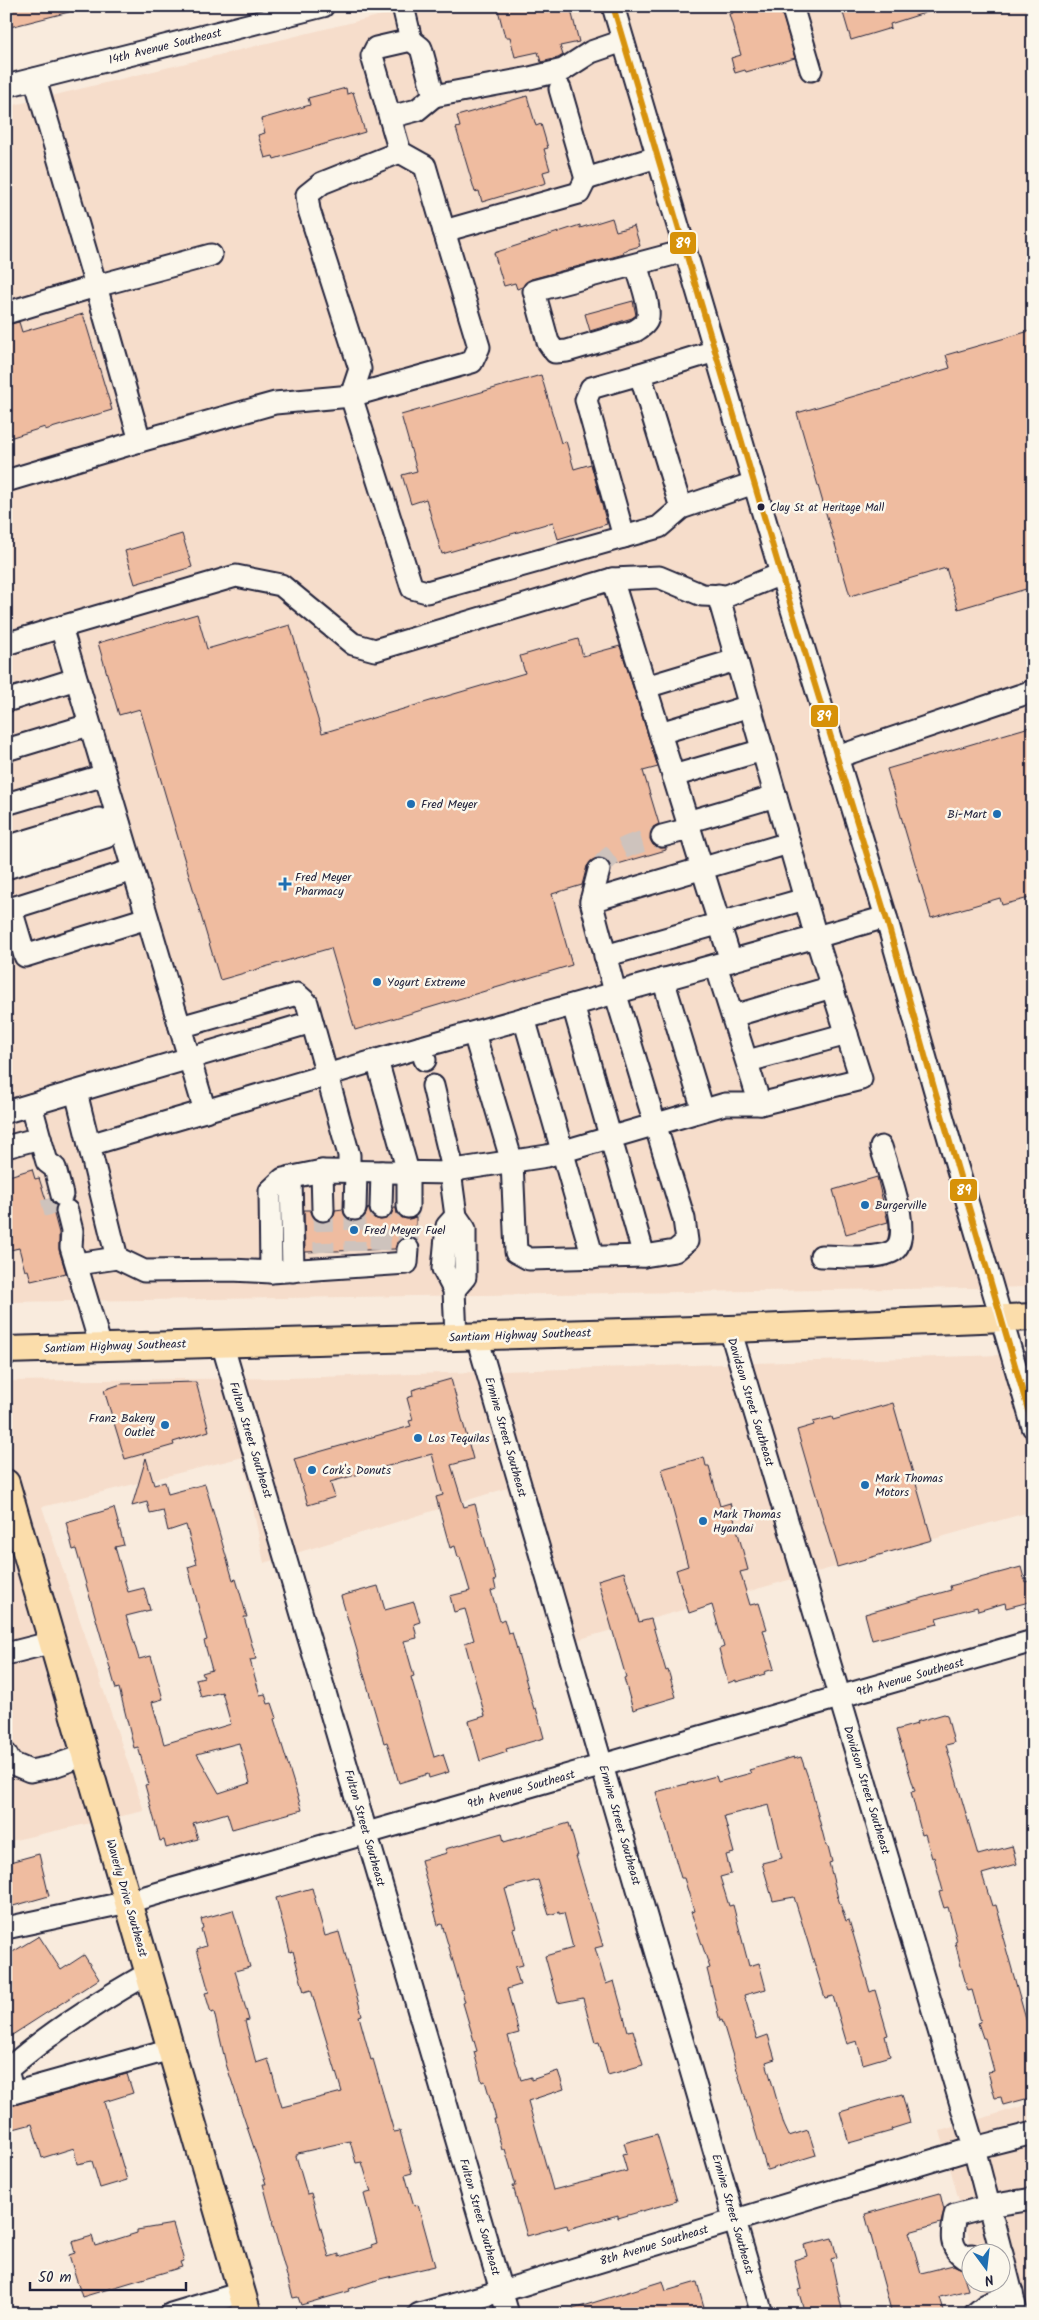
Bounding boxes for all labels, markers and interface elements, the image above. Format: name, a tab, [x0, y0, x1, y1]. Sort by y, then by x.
street label: 14th Avenue Southeast	[107, 23, 224, 70]
line badge: 89	[669, 231, 697, 255]
text: 89	[675, 233, 691, 255]
place label: Clay St at Heritage Mall	[770, 499, 884, 517]
marker: Clay St at Heritage Mall	[756, 502, 766, 512]
line badge: 89	[810, 704, 839, 728]
text: 89	[816, 706, 832, 728]
place label: Fred Meyer	[421, 795, 478, 814]
marker: Fred Meyer	[405, 798, 417, 810]
place label: Bi-Mart	[947, 805, 987, 824]
marker: Bi-Mart	[991, 808, 1003, 820]
place label: Fred Meyer Pharmacy	[295, 868, 352, 901]
marker: Fred Meyer Pharmacy	[279, 878, 291, 890]
place label: Yogurt Extreme	[387, 973, 466, 992]
marker: Yogurt Extreme	[371, 976, 383, 988]
line badge: 89	[949, 1178, 978, 1202]
text: 89	[956, 1180, 972, 1202]
place label: Burgerville	[875, 1196, 927, 1215]
marker: Burgerville	[859, 1199, 871, 1211]
place label: Fred Meyer Fuel	[364, 1221, 446, 1240]
marker: Fred Meyer Fuel	[348, 1224, 360, 1236]
street label: Santiam Highway Southeast	[448, 1324, 592, 1347]
street label: Santiam Highway Southeast	[43, 1335, 187, 1358]
street label: Davidson Street Southeast	[722, 1335, 779, 1469]
street label: Ermine Street Southeast	[479, 1375, 532, 1500]
street label: Fulton Street Southeast	[224, 1380, 277, 1501]
place label: Franz Bakery Outlet	[89, 1409, 155, 1442]
marker: Franz Bakery Outlet	[159, 1419, 171, 1431]
place label: Los Tequilas	[428, 1429, 490, 1448]
marker: Los Tequilas	[412, 1432, 424, 1444]
place label: Cork's Donuts	[322, 1461, 391, 1480]
marker: Cork's Donuts	[306, 1464, 318, 1476]
place label: Mark Thomas Motors	[875, 1469, 943, 1502]
marker: Mark Thomas Motors	[859, 1479, 871, 1491]
place label: Mark Thomas Hyandai	[713, 1505, 781, 1538]
marker: Mark Thomas Hyandai	[697, 1515, 709, 1527]
street label: 9th Avenue Southeast	[854, 1653, 967, 1702]
street label: Davidson Street Southeast	[838, 1723, 895, 1857]
street label: Ermine Street Southeast	[593, 1763, 646, 1888]
street label: 9th Avenue Southeast	[465, 1765, 578, 1814]
street label: Fulton Street Southeast	[339, 1767, 390, 1889]
street label: Waverly Drive Southeast	[101, 1837, 153, 1960]
street label: Ermine Street Southeast	[706, 2152, 759, 2277]
street label: Fulton Street Southeast	[454, 2156, 505, 2278]
street label: 8th Avenue Southeast	[597, 2220, 711, 2271]
north arrow	[962, 2242, 1012, 2292]
scale bar	[30, 2260, 186, 2292]
text: 50 m	[38, 2266, 72, 2290]
text: N	[982, 2268, 996, 2291]

